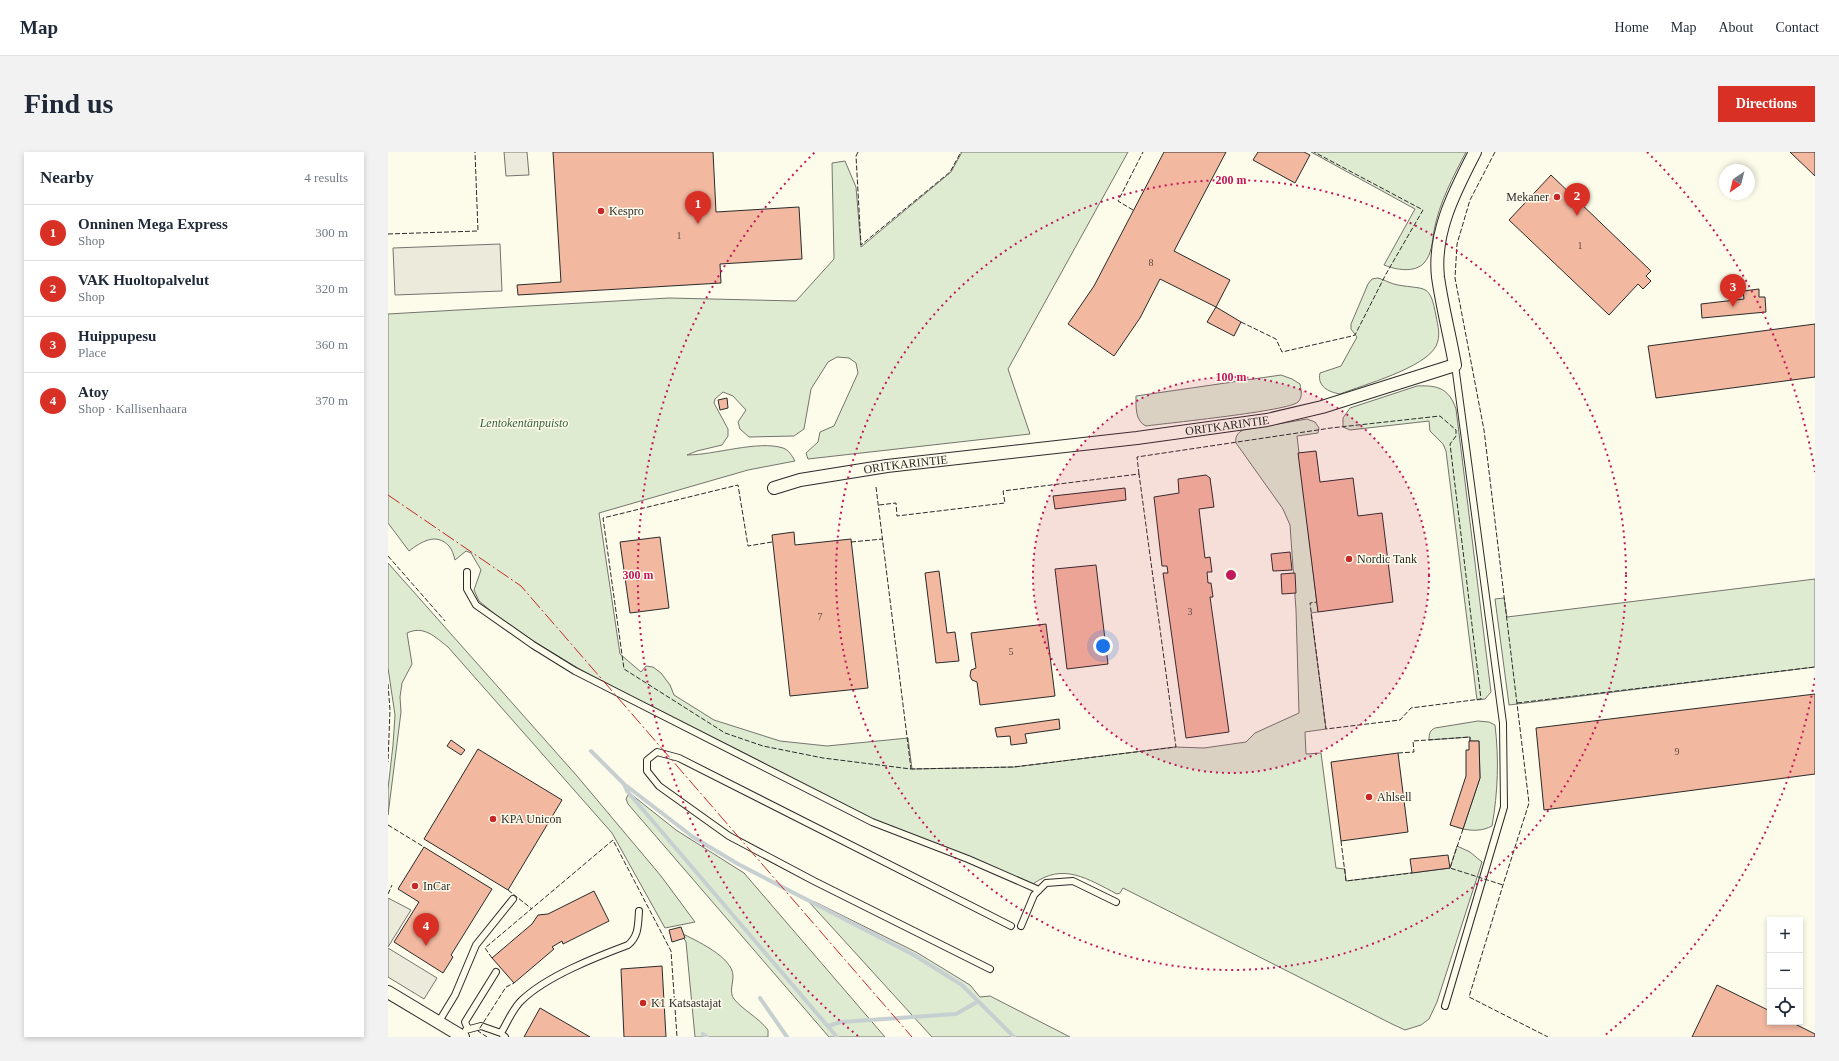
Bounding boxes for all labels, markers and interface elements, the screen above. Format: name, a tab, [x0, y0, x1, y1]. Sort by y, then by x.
text: Map	[20, 17, 58, 38]
text: Home	[1615, 20, 1649, 35]
text: Map	[1671, 20, 1696, 35]
text: About	[1718, 20, 1753, 35]
text: Contact	[1775, 20, 1819, 35]
button: Directions	[1718, 86, 1815, 122]
text: Find us	[24, 88, 114, 119]
north arrow	[1719, 164, 1755, 200]
text: Nearby	[40, 168, 94, 187]
text: 4 results	[304, 170, 348, 185]
text: 200 m	[1216, 173, 1247, 187]
pin: 2	[1564, 183, 1590, 216]
place label: Mekaner	[1506, 190, 1549, 204]
pin: 1	[685, 191, 711, 224]
marker: Mekaner	[1552, 192, 1562, 202]
place label: Kespro	[609, 204, 644, 218]
marker: Kespro	[596, 206, 606, 216]
text: Onninen Mega Express	[78, 216, 228, 232]
text: 1	[50, 225, 56, 240]
text: 300 m	[315, 225, 348, 240]
house number: 1	[677, 230, 682, 241]
text: Shop	[78, 233, 105, 248]
house number: 1	[1578, 240, 1583, 251]
house number: 8	[1149, 257, 1154, 268]
text: VAK Huoltopalvelut	[78, 272, 209, 288]
pin: 3	[1720, 274, 1746, 307]
text: 2	[50, 281, 56, 296]
text: 320 m	[315, 281, 348, 296]
text: Shop	[78, 289, 105, 304]
text: Huippupesu	[78, 328, 156, 344]
text: 3	[50, 337, 56, 352]
text: 360 m	[315, 337, 348, 352]
text: Place	[78, 345, 106, 360]
text: 100 m	[1216, 370, 1247, 384]
text: Atoy	[78, 384, 109, 400]
text: 4	[50, 393, 56, 408]
text: 370 m	[315, 393, 348, 408]
text: Shop · Kallisenhaara	[78, 401, 187, 416]
street label: ORITKARINTIE	[1184, 413, 1270, 438]
park label: Lentokentänpuisto	[479, 416, 568, 430]
street label: ORITKARINTIE	[862, 452, 948, 477]
place label: Nordic Tank	[1357, 552, 1417, 566]
marker: Nordic Tank	[1344, 554, 1354, 564]
text: 300 m	[623, 568, 654, 582]
centre of rings	[1224, 568, 1238, 582]
house number: 3	[1188, 606, 1193, 617]
house number: 7	[818, 611, 823, 622]
your location	[1093, 636, 1113, 656]
house number: 5	[1009, 646, 1014, 657]
house number: 9	[1675, 746, 1680, 757]
place label: Ahlsell	[1377, 790, 1412, 804]
marker: Ahlsell	[1364, 792, 1374, 802]
place label: KPA Unicon	[501, 812, 562, 826]
marker: KPA Unicon	[488, 814, 498, 824]
place label: InCar	[423, 879, 450, 893]
marker: InCar	[410, 881, 420, 891]
pin: 4	[413, 913, 439, 946]
map controls	[1767, 917, 1803, 1025]
button: +	[1767, 917, 1803, 953]
button: −	[1767, 953, 1803, 989]
button: locate	[1767, 989, 1803, 1025]
place label: K1 Katsastajat	[651, 996, 722, 1010]
marker: K1 Katsastajat	[638, 998, 648, 1008]

